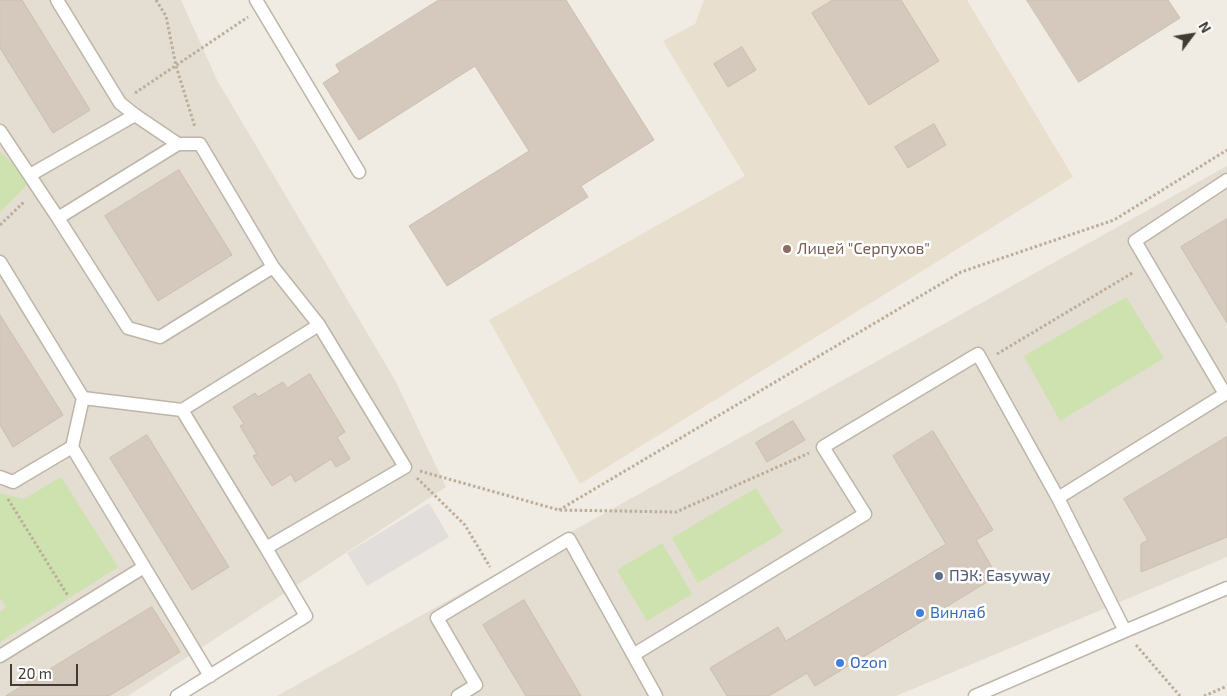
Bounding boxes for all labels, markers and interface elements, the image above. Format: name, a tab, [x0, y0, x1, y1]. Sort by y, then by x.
north arrow	[1167, 10, 1217, 60]
text: N	[1195, 18, 1215, 36]
place label: Лицей "Серпухов"	[797, 239, 930, 259]
marker: Лицей "Серпухов"	[781, 243, 793, 255]
place label: ПЭК: Easyway	[949, 566, 1051, 586]
marker: ПЭК: Easyway	[933, 570, 945, 582]
place label: Винлаб	[930, 603, 986, 623]
marker: Винлаб	[914, 607, 926, 619]
place label: Ozon	[850, 653, 887, 673]
scale bar	[12, 654, 80, 686]
marker: Ozon	[834, 657, 846, 669]
text: 20 m	[18, 664, 52, 682]

